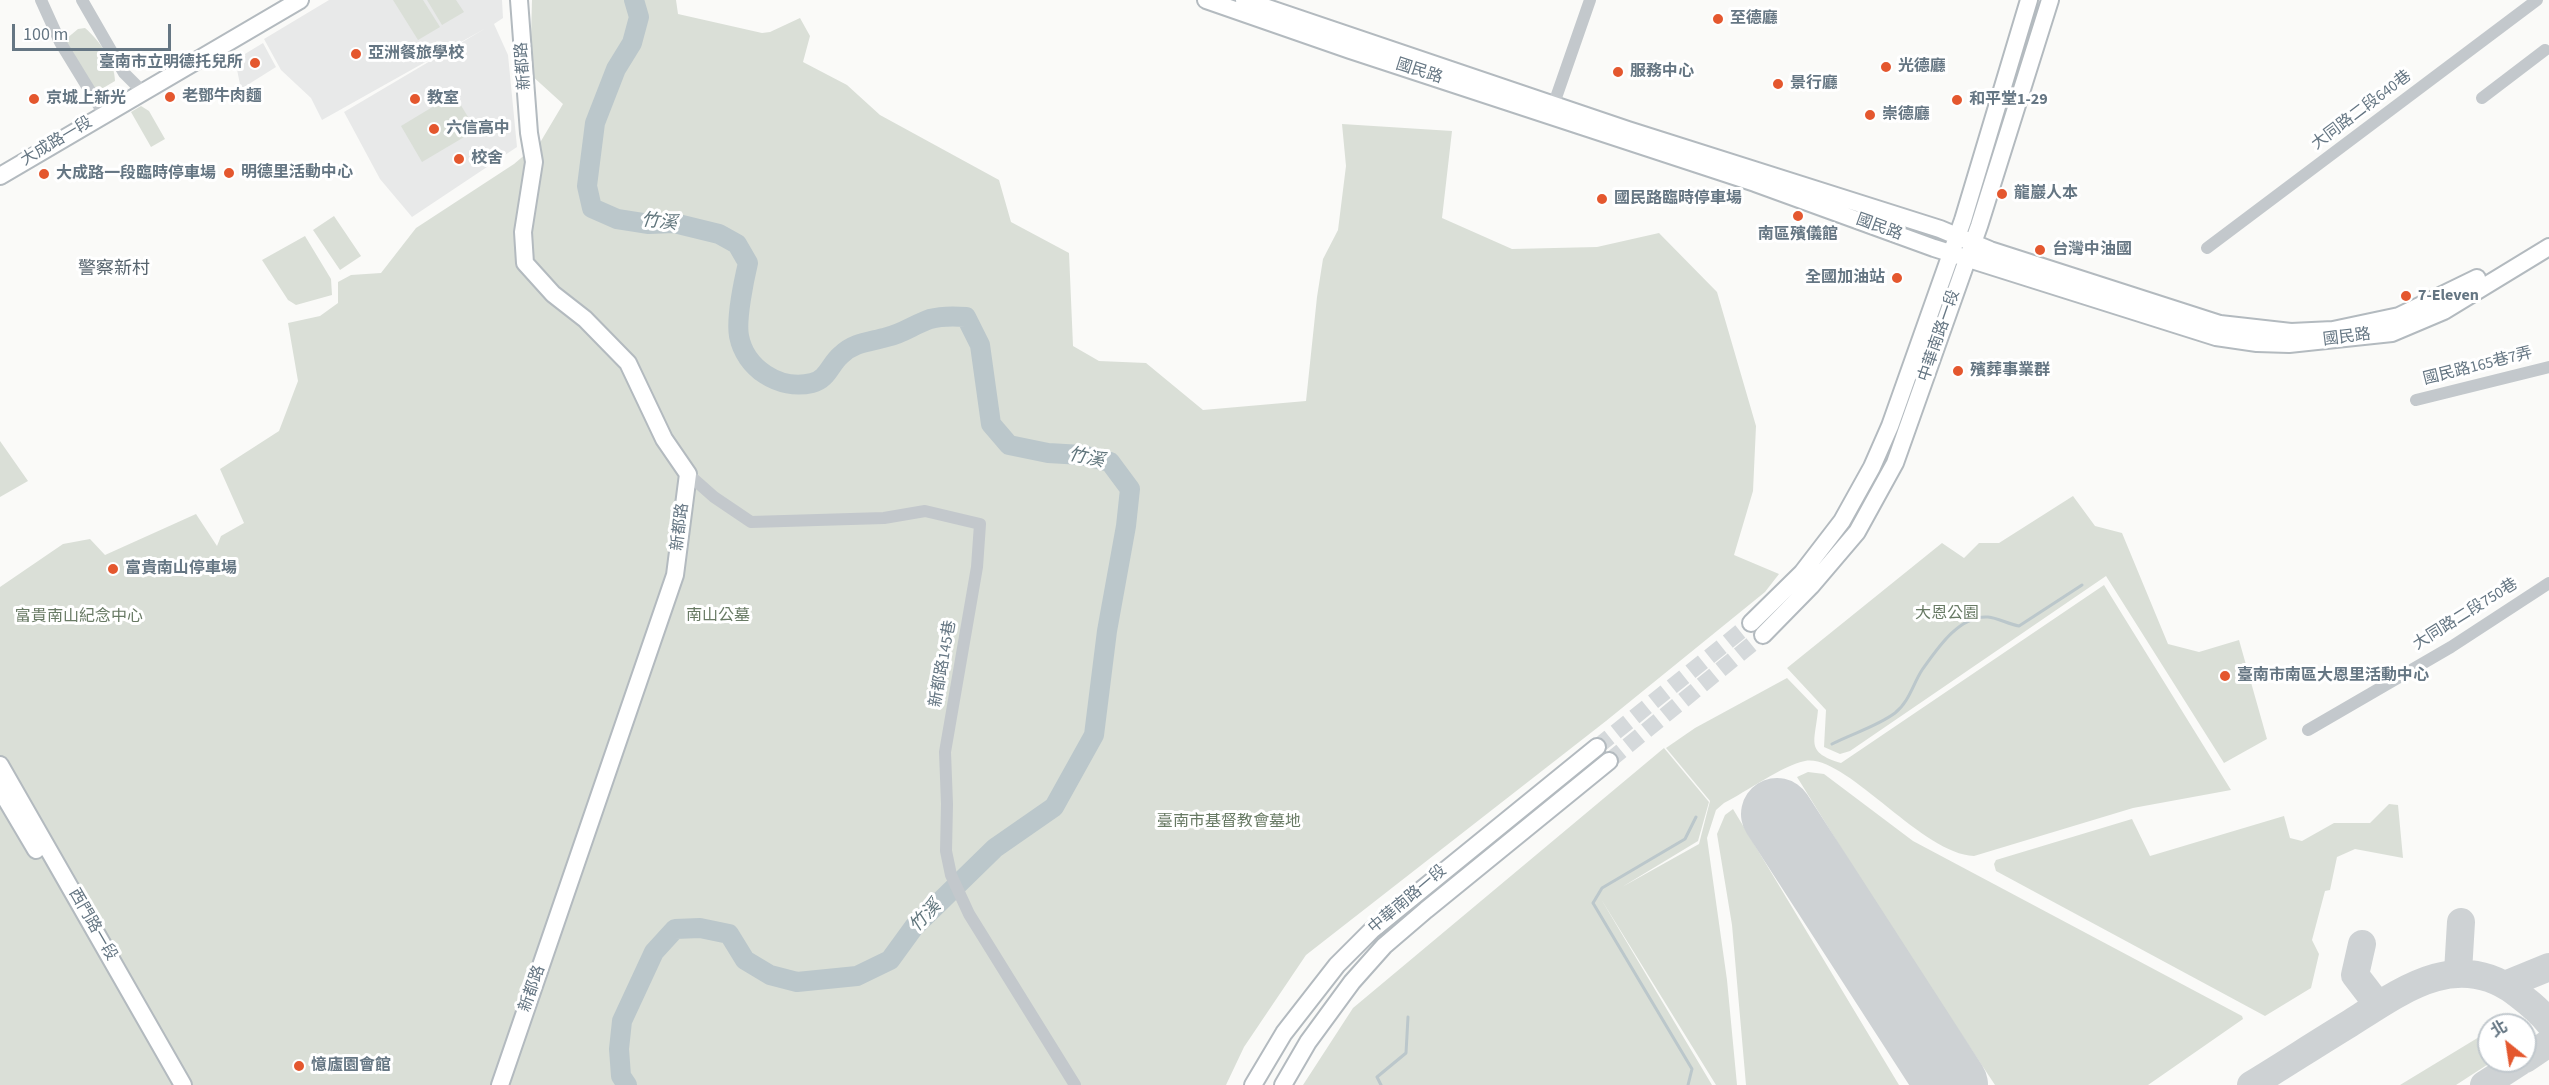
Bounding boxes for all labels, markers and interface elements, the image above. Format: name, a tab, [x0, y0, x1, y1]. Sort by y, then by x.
place label: 至德廳	[1730, 9, 1778, 29]
scale bar	[15, 12, 174, 50]
marker: 至德廳	[1711, 12, 1725, 26]
text: 100 m	[23, 22, 68, 47]
street label: 新都路	[513, 41, 535, 91]
place label: 亞洲餐旅學校	[368, 44, 464, 64]
marker: 亞洲餐旅學校	[349, 47, 363, 61]
place label: 臺南市立明德托兒所	[99, 53, 243, 73]
street label: 國民路	[1393, 55, 1445, 89]
marker: 臺南市立明德托兒所	[248, 56, 262, 70]
place label: 光德廳	[1898, 57, 1946, 77]
marker: 光德廳	[1879, 60, 1893, 74]
place label: 服務中心	[1630, 62, 1694, 82]
marker: 服務中心	[1611, 65, 1625, 79]
street label: 大同路二段640巷	[2308, 67, 2416, 155]
place label: 景行廳	[1790, 74, 1838, 94]
marker: 景行廳	[1771, 77, 1785, 91]
place label: 老鄧牛肉麵	[182, 87, 262, 107]
place label: 京城上新光	[46, 89, 126, 109]
place label: 教室	[427, 89, 459, 109]
marker: 老鄧牛肉麵	[163, 90, 177, 104]
place label: 和平堂1-29	[1969, 90, 2048, 110]
marker: 京城上新光	[27, 92, 41, 106]
marker: 教室	[408, 92, 422, 106]
marker: 和平堂1-29	[1950, 93, 1964, 107]
place label: 崇德廳	[1882, 105, 1930, 125]
marker: 崇德廳	[1863, 108, 1877, 122]
street label: 大成路一段	[18, 113, 96, 171]
place label: 六信高中	[446, 119, 510, 139]
marker: 六信高中	[427, 122, 441, 136]
place label: 校舍	[471, 149, 503, 169]
marker: 校舍	[452, 152, 466, 166]
place label: 明德里活動中心	[241, 163, 353, 183]
place label: 大成路一段臨時停車場	[56, 164, 216, 184]
marker: 明德里活動中心	[222, 166, 236, 180]
marker: 大成路一段臨時停車場	[37, 167, 51, 181]
place label: 龍巖人本	[2014, 184, 2078, 204]
marker: 龍巖人本	[1995, 187, 2009, 201]
place label: 國民路臨時停車場	[1614, 189, 1742, 209]
marker: 國民路臨時停車場	[1595, 192, 1609, 206]
marker: 南區殯儀館	[1791, 209, 1805, 223]
water label: 竹溪	[640, 210, 678, 236]
street label: 國民路	[1853, 211, 1905, 245]
place label: 南區殯儀館	[1758, 225, 1838, 245]
place label: 台灣中油國	[2052, 240, 2132, 260]
marker: 台灣中油國	[2033, 243, 2047, 257]
district label: 警察新村	[78, 259, 150, 281]
place label: 全國加油站	[1805, 268, 1885, 288]
marker: 全國加油站	[1890, 271, 1904, 285]
place label: 7-Eleven	[2418, 286, 2479, 306]
street label: 中華南路一段	[1915, 287, 1965, 385]
marker: 7-Eleven	[2399, 289, 2413, 303]
street label: 國民路	[2322, 326, 2372, 350]
street label: 國民路165巷7弄	[2421, 344, 2535, 390]
place label: 殯葬事業群	[1970, 361, 2050, 381]
marker: 殯葬事業群	[1951, 364, 1965, 378]
water label: 竹溪	[1066, 445, 1106, 473]
street label: 新都路	[669, 502, 693, 552]
place label: 富貴南山停車場	[125, 559, 237, 579]
marker: 富貴南山停車場	[106, 562, 120, 576]
street label: 大同路二段750巷	[2410, 575, 2522, 655]
park label: 大恩公園	[1915, 604, 1979, 624]
park label: 南山公墓	[686, 606, 750, 626]
park label: 富貴南山紀念中心	[15, 607, 143, 627]
street label: 新都路145巷	[927, 619, 961, 709]
place label: 臺南市南區大恩里活動中心	[2237, 666, 2429, 686]
marker: 臺南市南區大恩里活動中心	[2218, 669, 2232, 683]
park label: 臺南市基督教會墓地	[1157, 812, 1301, 832]
street label: 中華南路一段	[1365, 862, 1451, 938]
street label: 西門路一段	[64, 886, 120, 964]
water label: 竹溪	[906, 896, 946, 938]
street label: 新都路	[516, 963, 550, 1015]
north arrow	[2477, 1013, 2537, 1073]
text: 北	[2487, 1016, 2511, 1043]
place label: 憶廬園會館	[311, 1056, 391, 1076]
marker: 憶廬園會館	[292, 1059, 306, 1073]

